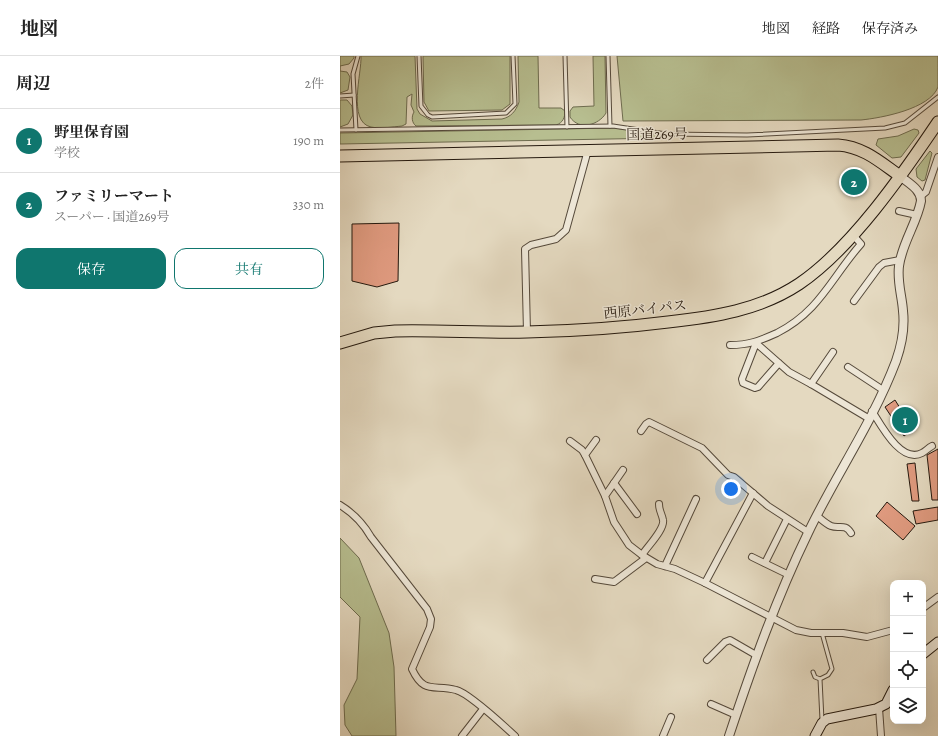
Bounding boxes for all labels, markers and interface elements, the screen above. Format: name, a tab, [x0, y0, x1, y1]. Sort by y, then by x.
text: 地図	[20, 16, 58, 42]
text: 地図	[762, 19, 790, 38]
text: 経路	[812, 19, 840, 38]
text: 保存済み	[862, 19, 918, 38]
text: 周辺	[16, 72, 50, 95]
text: 2件	[305, 75, 324, 92]
text: 野里保育園	[54, 122, 129, 142]
street label: 国道269号	[626, 124, 688, 145]
text: 1	[27, 132, 31, 149]
text: 190 m	[293, 132, 324, 149]
text: 学校	[54, 144, 80, 161]
pin: 2	[841, 167, 867, 197]
text: ファミリーマート	[54, 186, 174, 206]
text: 2	[26, 196, 32, 213]
text: 330 m	[293, 196, 324, 213]
text: スーパー · 国道269号	[54, 208, 170, 225]
button: 保存	[16, 248, 166, 289]
button: 共有	[174, 248, 324, 289]
street label: 西原バイパス	[602, 296, 688, 323]
pin: 1	[892, 405, 918, 435]
your location	[721, 479, 741, 499]
map controls	[890, 580, 926, 724]
button: +	[890, 580, 926, 616]
button: −	[890, 616, 926, 652]
button: locate	[890, 652, 926, 688]
button: layers	[890, 688, 926, 724]

